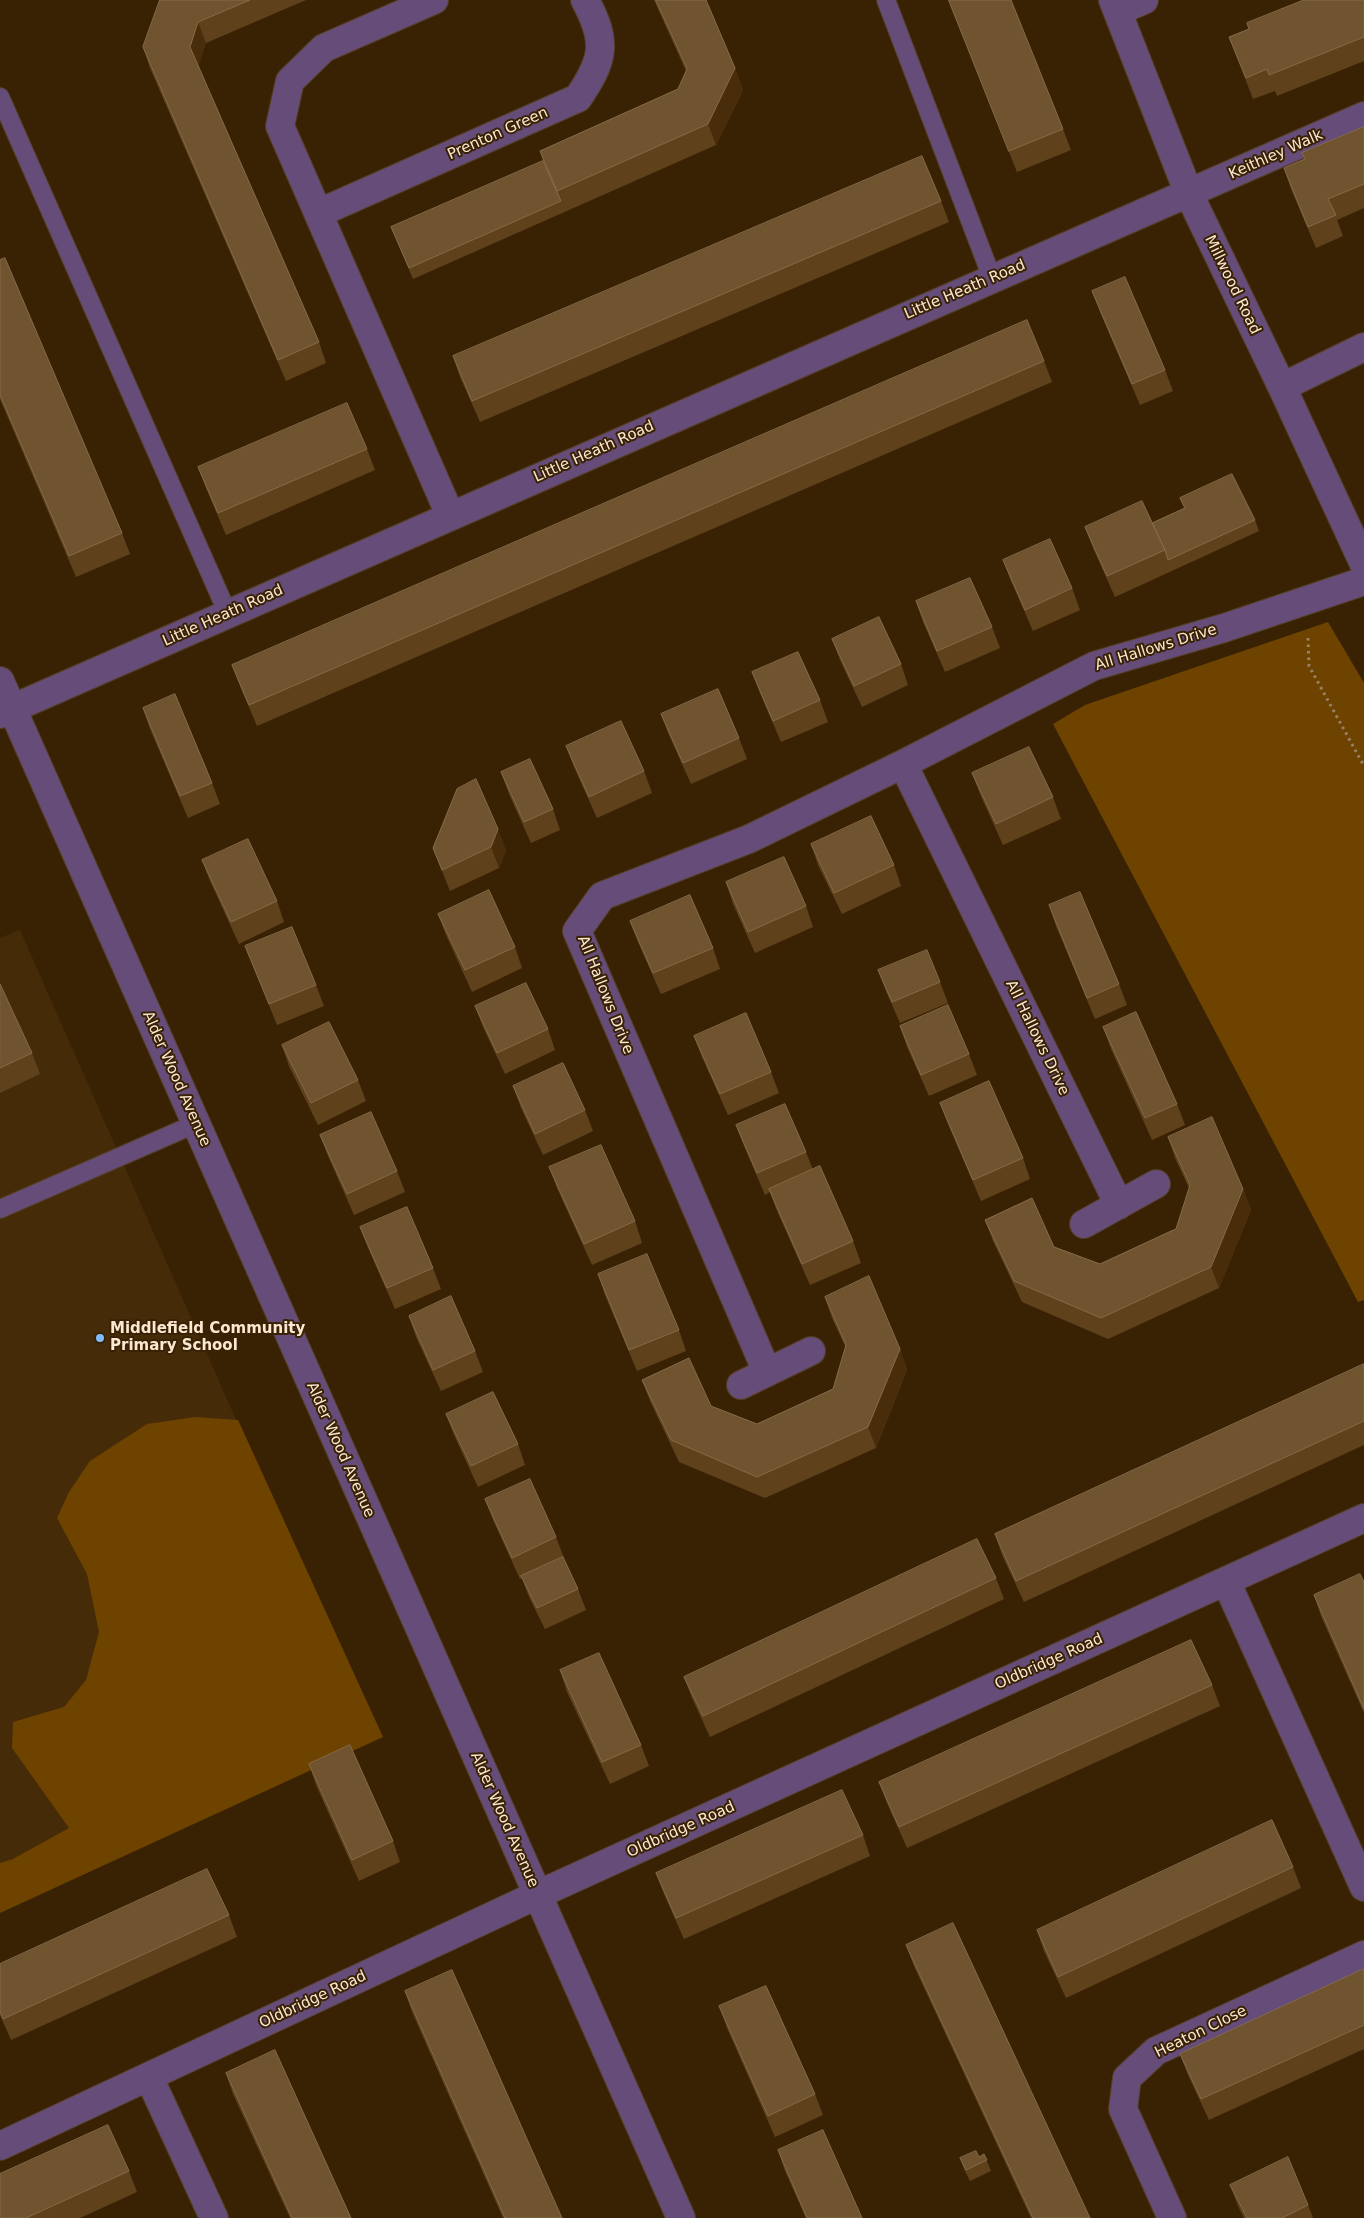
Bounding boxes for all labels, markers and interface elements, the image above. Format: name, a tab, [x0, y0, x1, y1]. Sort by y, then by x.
street label: Prenton Green	[445, 104, 551, 164]
street label: Keithley Walk	[1226, 126, 1326, 184]
street label: Millwood Road	[1200, 233, 1264, 337]
street label: Little Heath Road	[902, 256, 1028, 324]
street label: Little Heath Road	[531, 417, 657, 487]
street label: Little Heath Road	[160, 581, 286, 651]
street label: All Hallows Drive	[1093, 621, 1219, 675]
street label: All Hallows Drive	[573, 933, 637, 1057]
street label: All Hallows Drive	[1001, 977, 1073, 1099]
street label: Alder Wood Avenue	[138, 1008, 214, 1150]
place label: Middlefield Community Primary School	[110, 1320, 305, 1355]
marker: Middlefield Community Primary School	[94, 1332, 106, 1344]
street label: Alder Wood Avenue	[302, 1379, 378, 1521]
street label: Oldbridge Road	[992, 1630, 1106, 1694]
street label: Alder Wood Avenue	[466, 1749, 542, 1891]
street label: Oldbridge Road	[624, 1798, 738, 1862]
street label: Oldbridge Road	[257, 1967, 369, 2033]
street label: Heaton Close	[1152, 2002, 1250, 2062]

